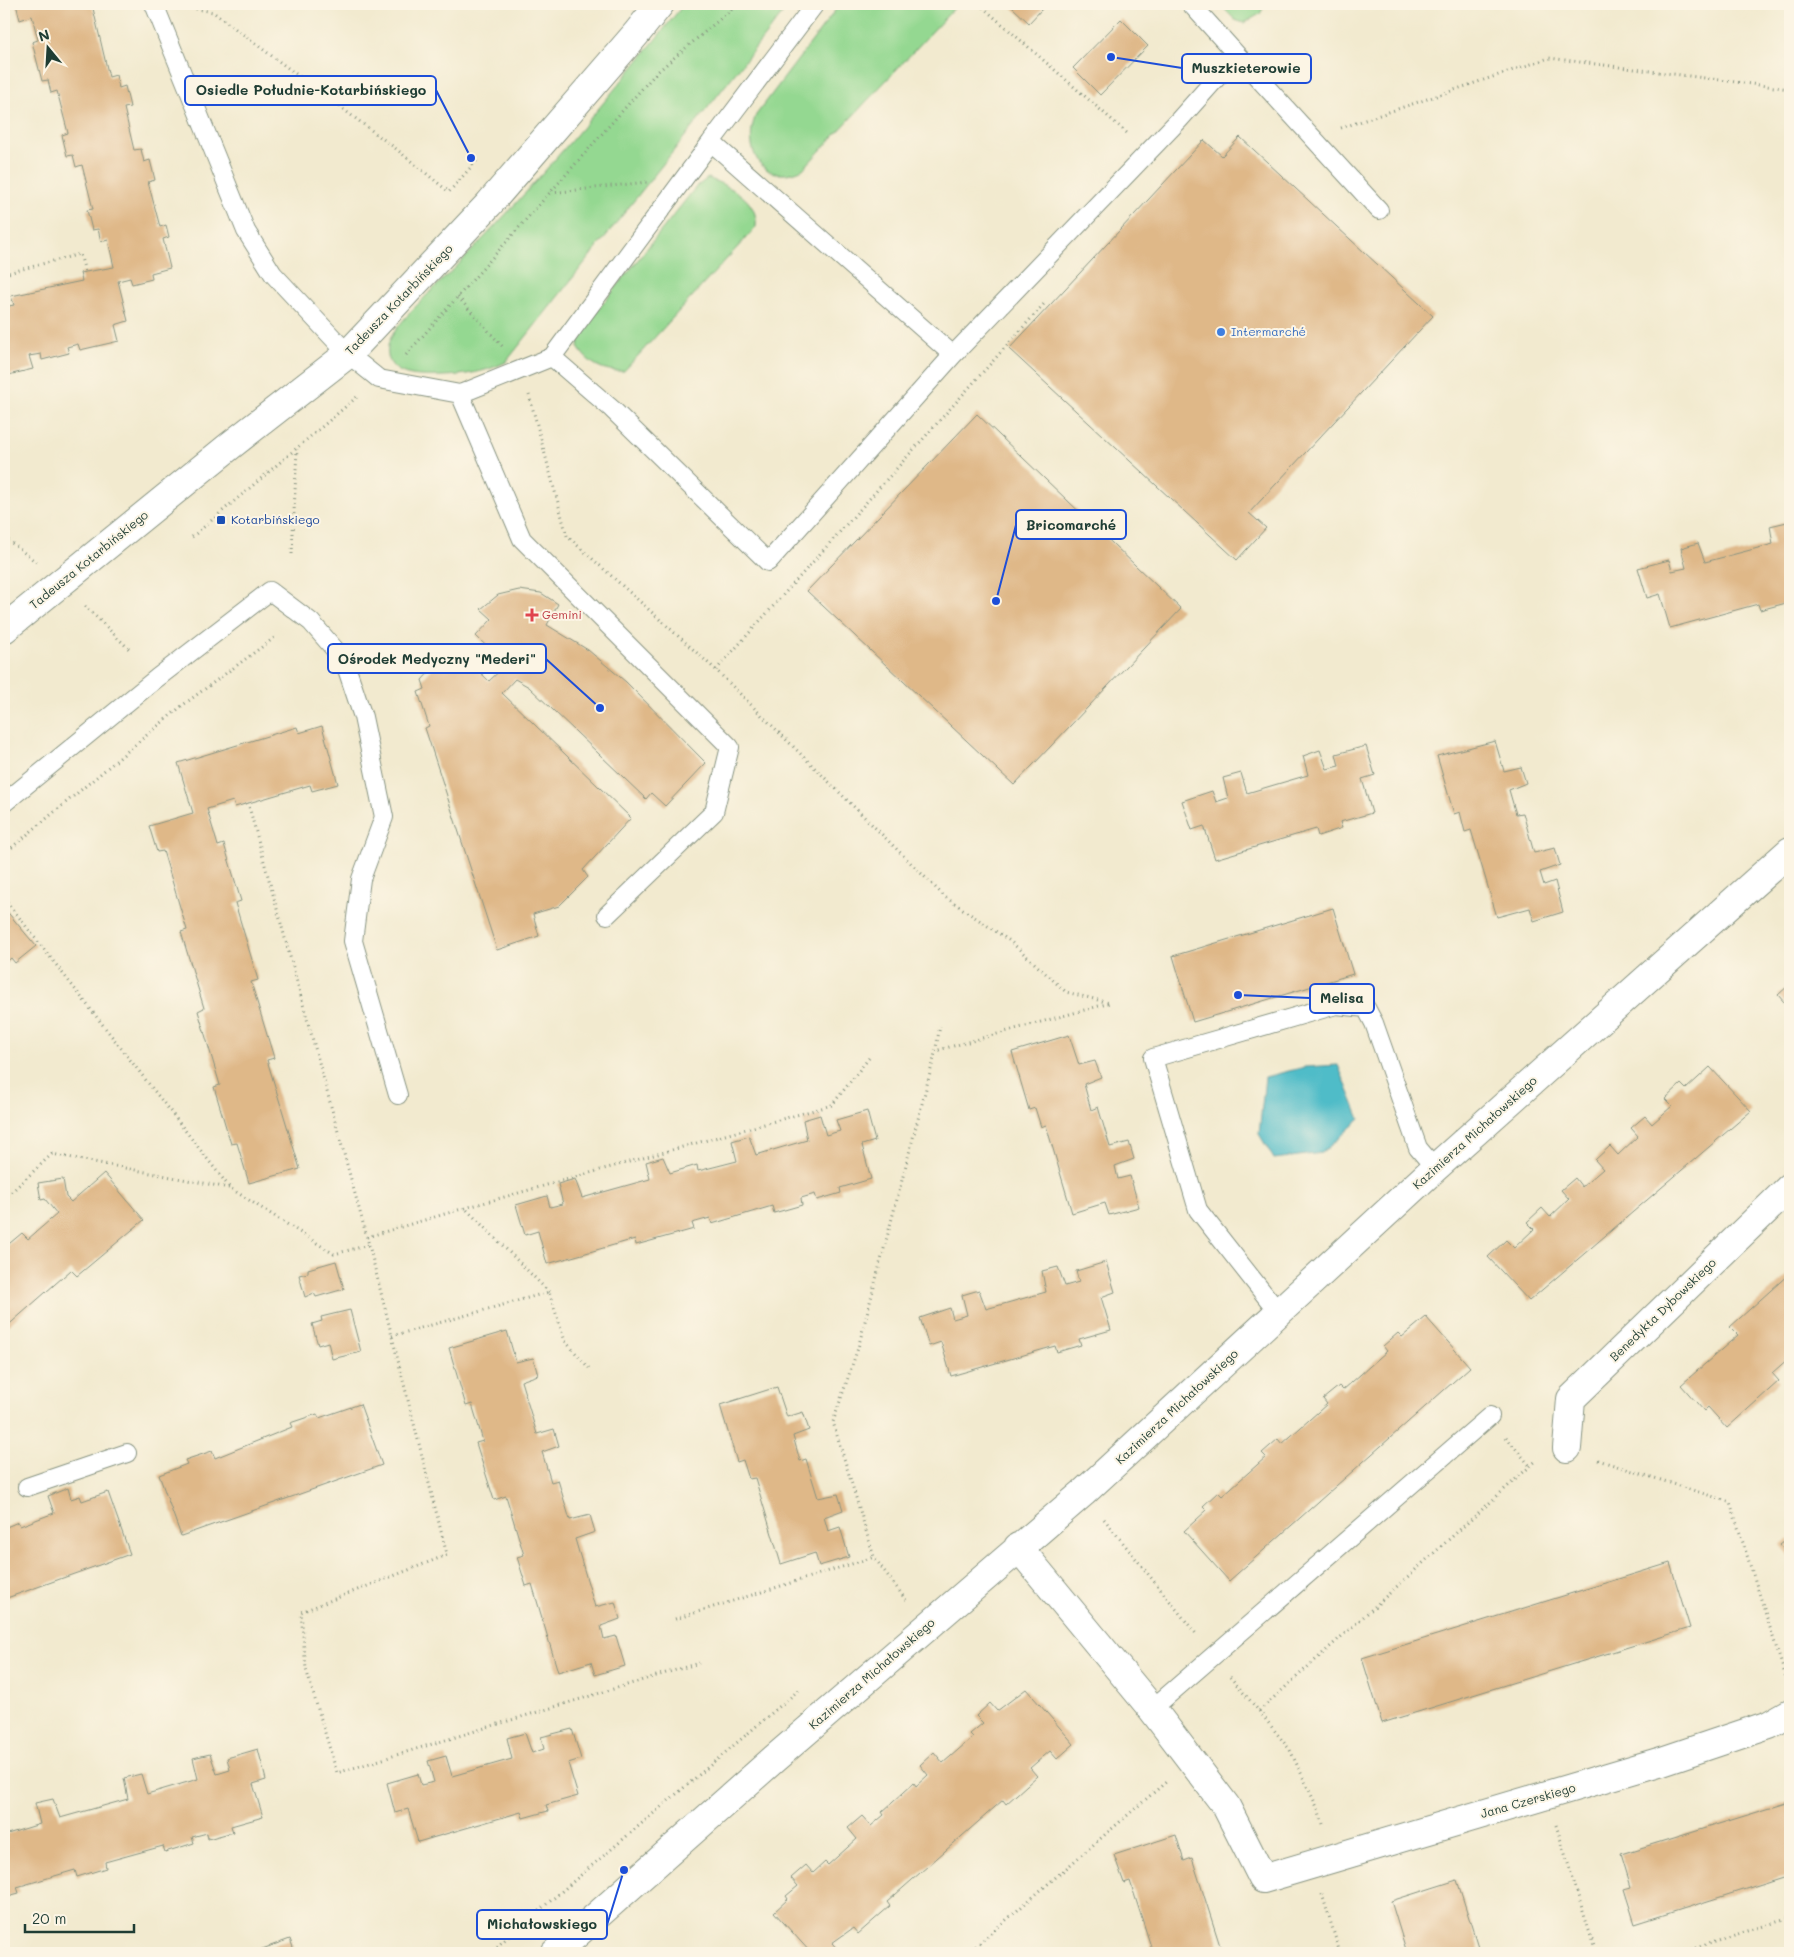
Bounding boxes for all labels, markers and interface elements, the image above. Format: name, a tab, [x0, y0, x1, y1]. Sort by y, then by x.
north arrow	[22, 22, 72, 72]
text: N	[36, 24, 52, 46]
callout: Muszkieterowie	[1182, 54, 1311, 83]
text: Muszkieterowie	[1191, 58, 1301, 77]
callout: Osiedle Południe-Kotarbińskiego	[185, 76, 436, 105]
text: Osiedle Południe-Kotarbińskiego	[196, 80, 427, 99]
street label: Tadeusza Kotarbińskiego	[341, 240, 455, 358]
place label: Intermarché	[1231, 323, 1306, 339]
marker: Intermarché	[1215, 326, 1227, 338]
street label: Tadeusza Kotarbińskiego	[26, 506, 151, 612]
callout: Bricomarché	[1016, 510, 1126, 539]
place label: Kotarbińskiego	[231, 511, 320, 527]
marker: Kotarbińskiego	[215, 514, 227, 526]
text: Bricomarché	[1026, 515, 1116, 534]
place label: Gemini	[542, 606, 582, 622]
marker: Gemini	[526, 609, 538, 621]
callout: Ośrodek Medyczny "Mederi"	[328, 644, 546, 673]
text: Ośrodek Medyczny "Mederi"	[338, 649, 536, 668]
callout: Melisa	[1310, 984, 1374, 1013]
text: Melisa	[1320, 988, 1364, 1007]
street label: Kazimierza Michałowskiego	[1409, 1072, 1540, 1192]
street label: Benedykta Dybowskiego	[1606, 1254, 1719, 1364]
street label: Kazimierza Michałowskiego	[1112, 1345, 1241, 1467]
street label: Kazimierza Michałowskiego	[805, 1614, 938, 1732]
street label: Jana Czerskiego	[1478, 1779, 1577, 1821]
scale bar	[25, 1902, 134, 1934]
text: 20 m	[32, 1908, 66, 1928]
callout: Michałowskiego	[477, 1910, 607, 1939]
text: Michałowskiego	[487, 1914, 597, 1933]

